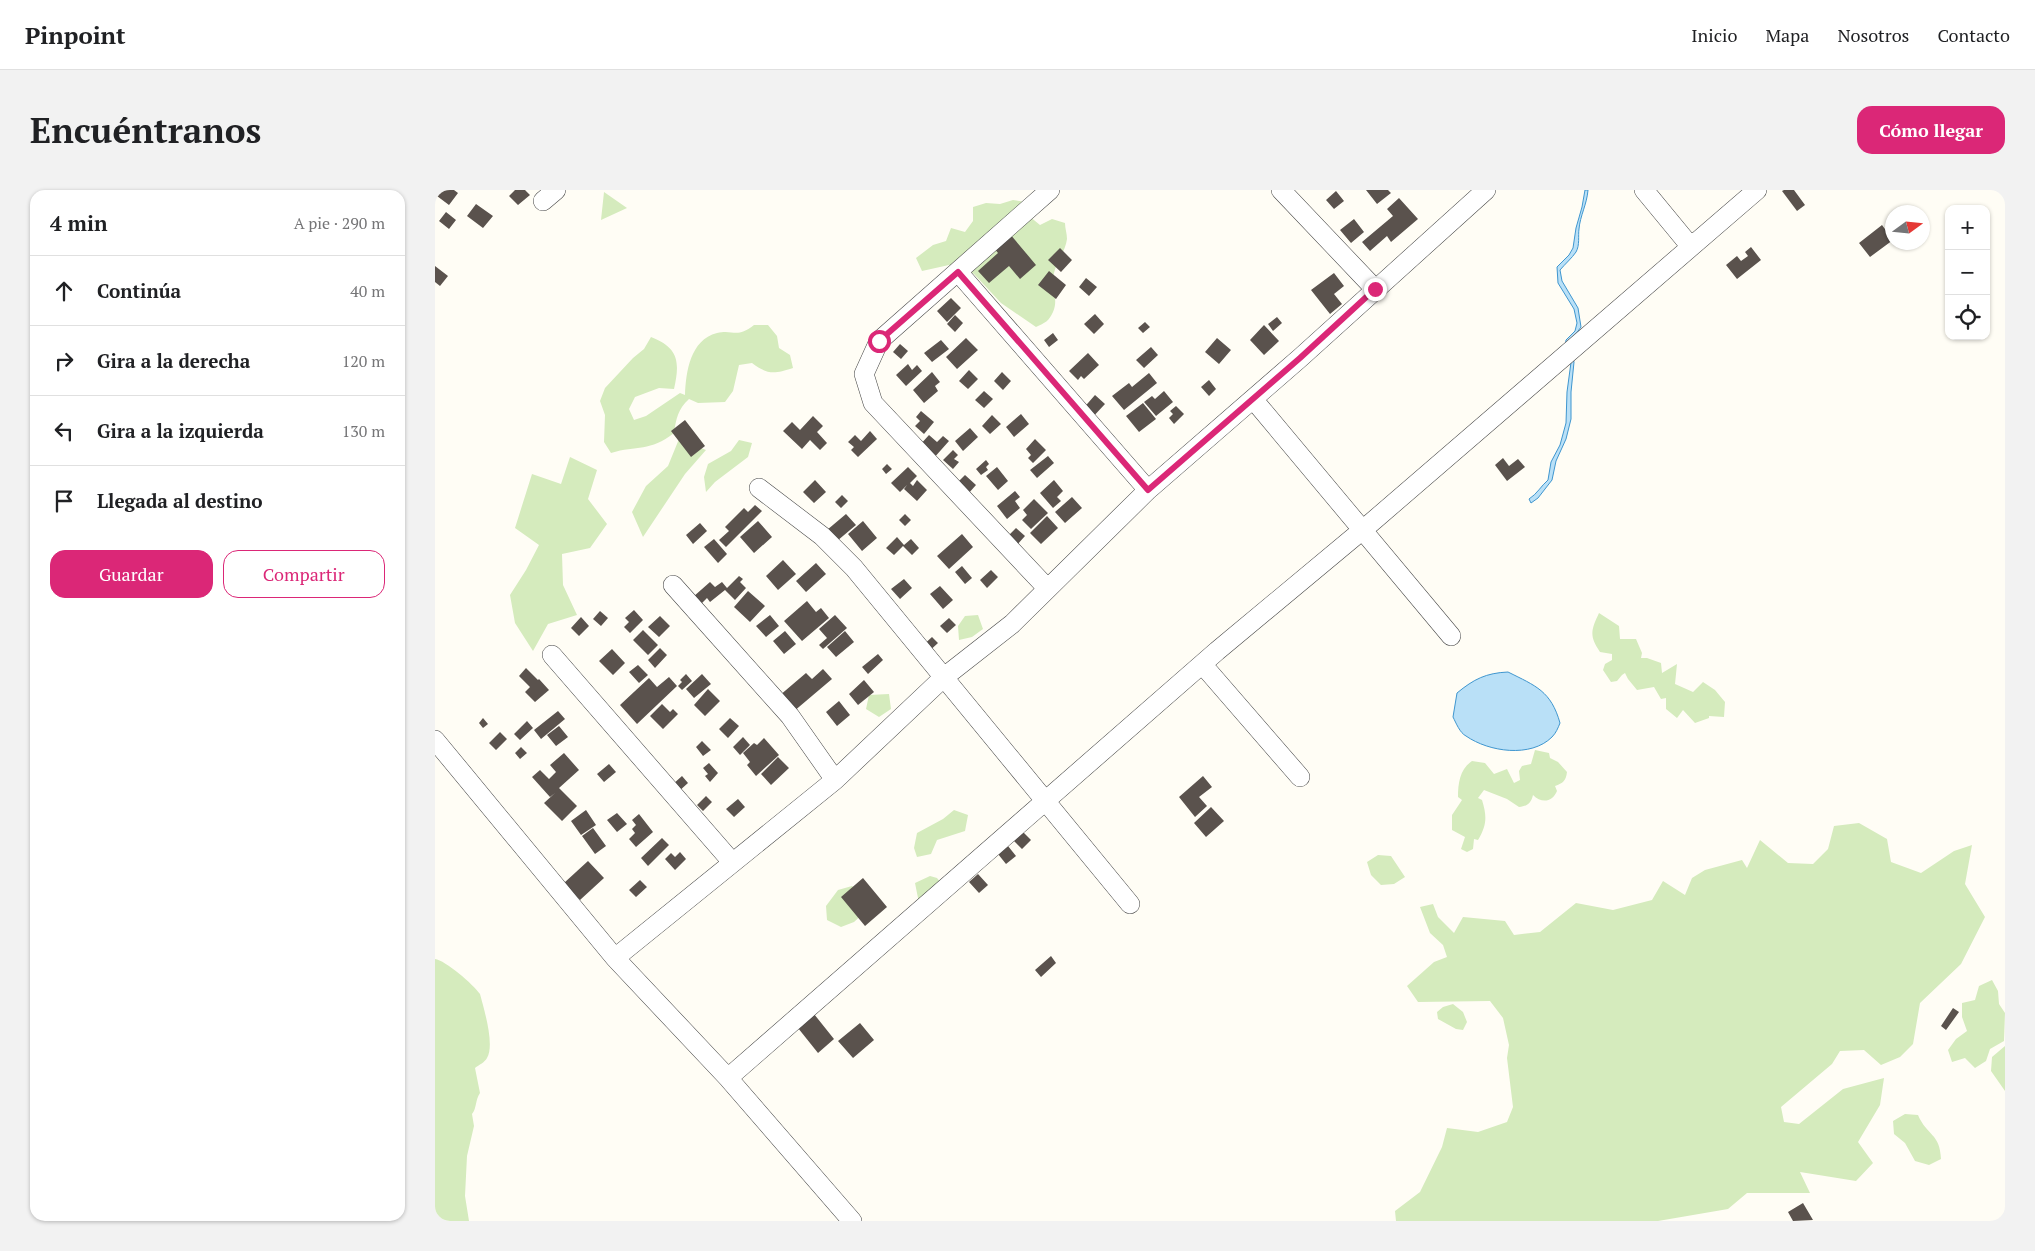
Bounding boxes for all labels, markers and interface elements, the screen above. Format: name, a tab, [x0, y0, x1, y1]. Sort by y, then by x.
text: Pinpoint	[25, 19, 126, 51]
text: Inicio	[1691, 23, 1737, 47]
text: Mapa	[1765, 23, 1809, 47]
text: Nosotros	[1837, 23, 1909, 47]
text: Contacto	[1937, 23, 2010, 47]
button: Cómo llegar	[1857, 106, 2005, 154]
text: Encuéntranos	[30, 107, 261, 153]
north arrow	[1885, 205, 1930, 250]
map controls	[1945, 205, 1990, 340]
button: +	[1945, 205, 1990, 250]
text: 4 min	[50, 209, 107, 237]
text: A pie · 290 m	[294, 212, 385, 234]
button: −	[1945, 250, 1990, 295]
icon: ahead	[50, 277, 78, 305]
text: Continúa	[97, 278, 181, 303]
route end	[1364, 278, 1387, 301]
text: 40 m	[350, 280, 385, 302]
button: locate	[1945, 295, 1990, 340]
route start	[868, 330, 891, 353]
icon: right	[50, 347, 78, 375]
text: Gira a la derecha	[97, 348, 250, 373]
text: 120 m	[342, 350, 385, 372]
icon: left	[50, 417, 78, 445]
text: Gira a la izquierda	[97, 418, 264, 443]
text: 130 m	[342, 420, 385, 442]
icon: arrive	[50, 487, 78, 515]
text: Llegada al destino	[97, 488, 263, 513]
button: Guardar	[50, 550, 213, 598]
button: Compartir	[223, 550, 385, 598]

